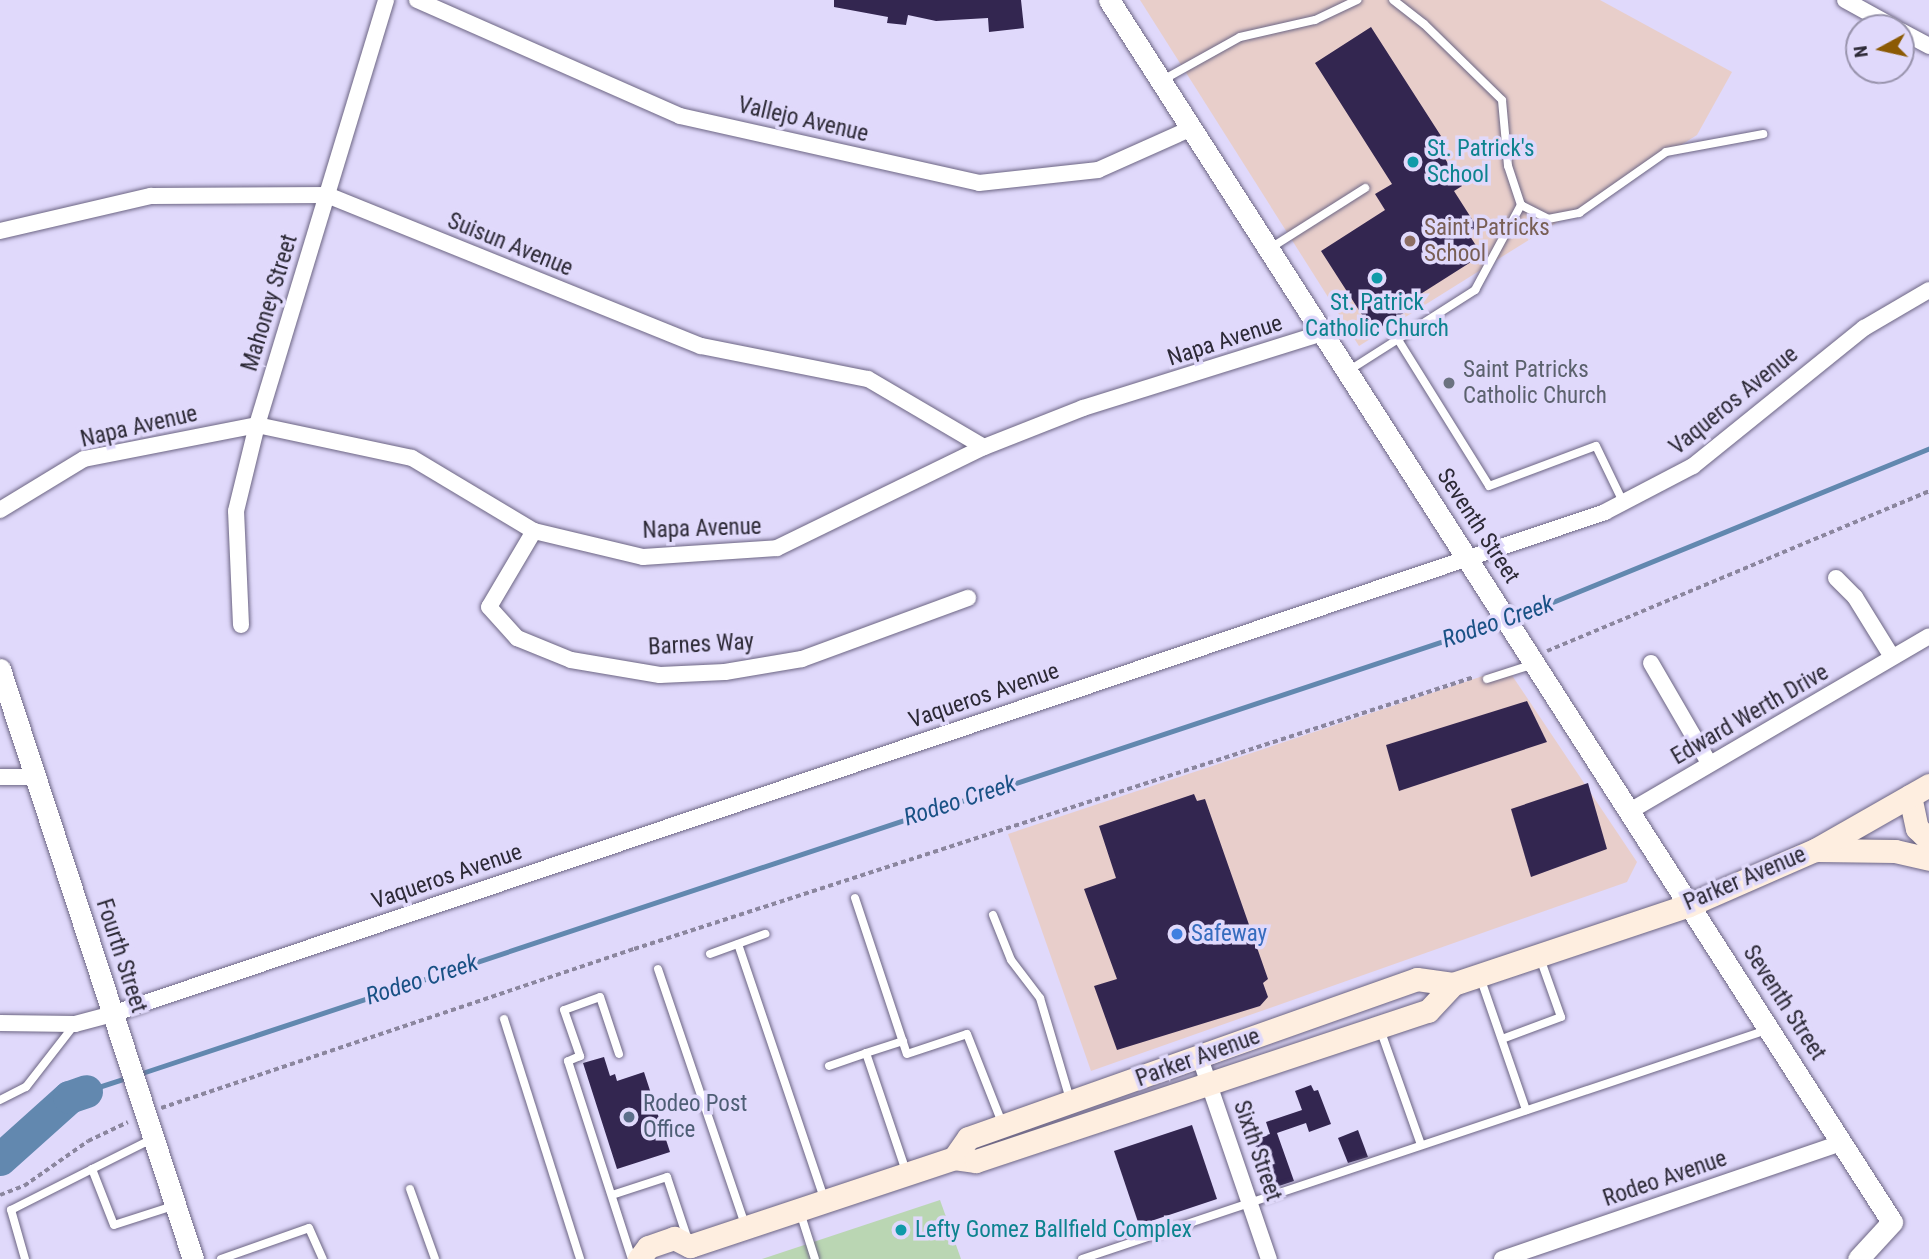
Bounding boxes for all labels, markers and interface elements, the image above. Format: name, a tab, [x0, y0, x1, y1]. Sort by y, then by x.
north arrow	[1845, 14, 1915, 84]
text: N	[1848, 44, 1873, 59]
street label: Vallejo Avenue	[735, 92, 871, 148]
place label: St. Patrick's School	[1427, 135, 1534, 189]
marker: St. Patrick's School	[1405, 154, 1421, 170]
street label: Suisun Avenue	[443, 207, 577, 283]
place label: Saint Patricks School	[1424, 214, 1550, 268]
street label: Mahoney Street	[236, 231, 304, 375]
marker: Saint Patricks School	[1402, 233, 1418, 249]
marker: St. Patrick Catholic Church	[1369, 270, 1385, 286]
place label: St. Patrick Catholic Church	[1305, 289, 1449, 343]
street label: Napa Avenue	[1164, 309, 1286, 373]
street label: Vaqueros Avenue	[1664, 341, 1804, 461]
place label: Saint Patricks Catholic Church	[1463, 356, 1607, 410]
marker: Saint Patricks Catholic Church	[1441, 375, 1457, 391]
street label: Napa Avenue	[78, 400, 200, 454]
street label: Seventh Street	[1431, 463, 1525, 589]
street label: Napa Avenue	[642, 513, 762, 545]
water label: Rodeo Creek	[1438, 589, 1558, 655]
street label: Barnes Way	[647, 628, 755, 662]
street label: Vaqueros Avenue	[905, 657, 1063, 735]
street label: Edward Werth Drive	[1667, 659, 1833, 771]
water label: Rodeo Creek	[900, 769, 1020, 833]
street label: Vaqueros Avenue	[368, 838, 526, 916]
street label: Parker Avenue	[1680, 841, 1810, 917]
street label: Fourth Street	[90, 896, 152, 1016]
place label: Safeway	[1191, 920, 1267, 948]
marker: Safeway	[1169, 926, 1185, 942]
street label: Seventh Street	[1737, 940, 1831, 1066]
water label: Rodeo Creek	[362, 948, 482, 1012]
street label: Parker Avenue	[1132, 1023, 1264, 1093]
place label: Rodeo Post Office	[643, 1090, 747, 1144]
street label: Sixth Street	[1227, 1097, 1287, 1205]
marker: Rodeo Post Office	[621, 1109, 637, 1125]
street label: Rodeo Avenue	[1600, 1145, 1730, 1213]
place label: Lefty Gomez Ballfield Complex	[915, 1216, 1192, 1244]
marker: Lefty Gomez Ballfield Complex	[893, 1222, 909, 1238]

